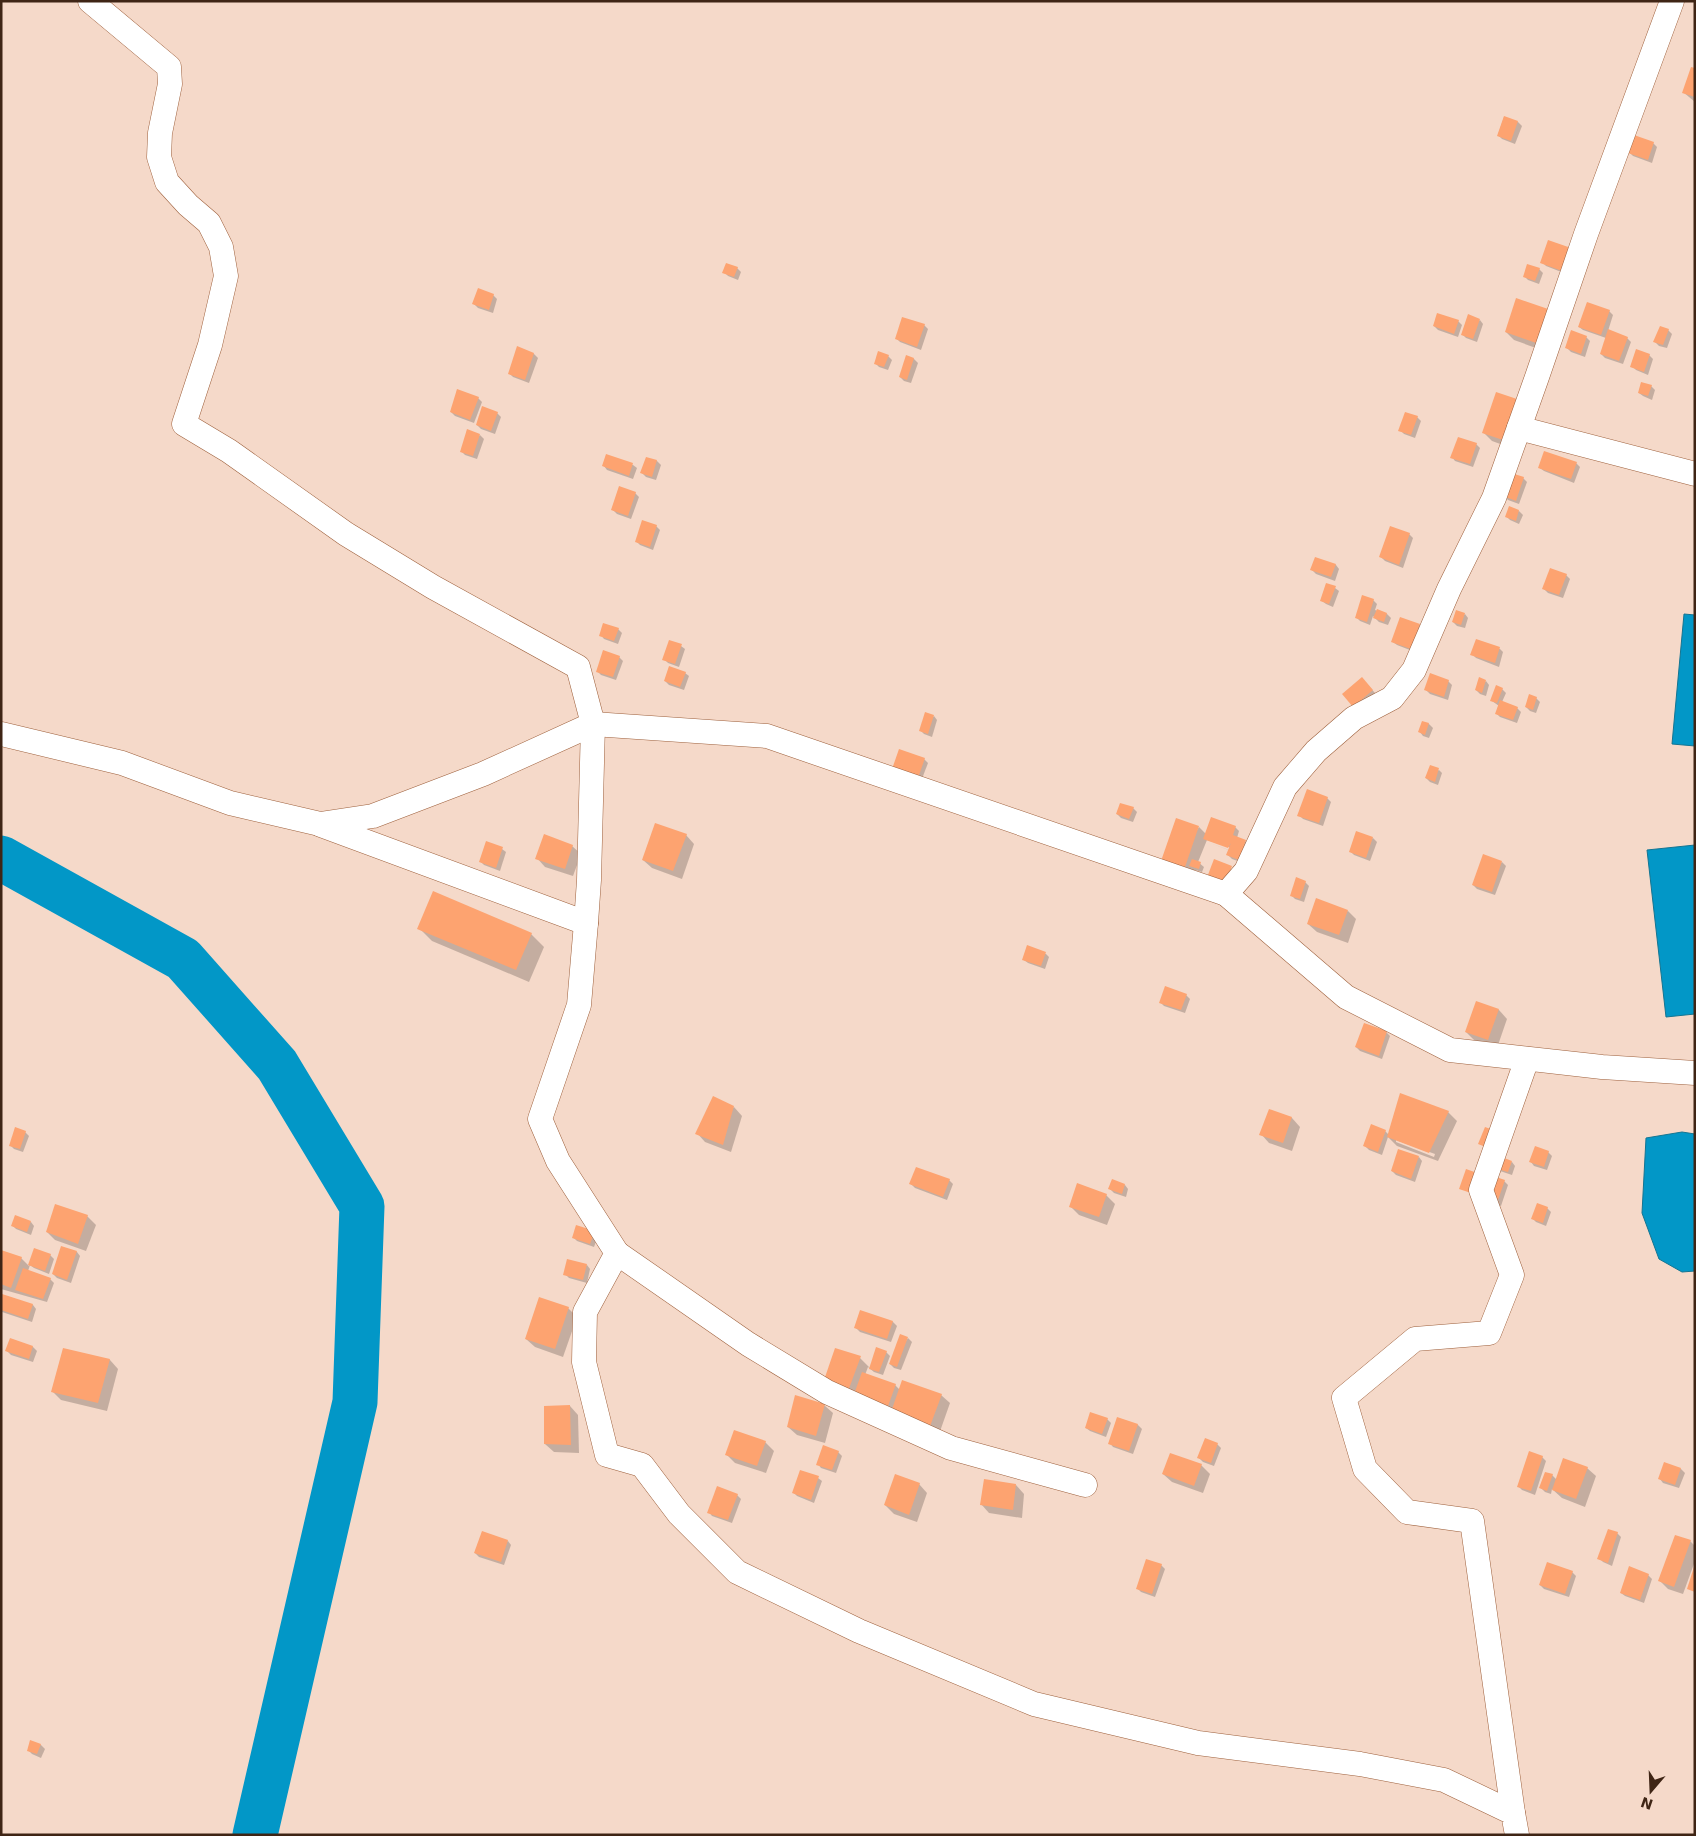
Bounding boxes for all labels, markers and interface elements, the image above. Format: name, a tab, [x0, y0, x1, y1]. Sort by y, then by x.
north arrow	[1626, 1766, 1676, 1816]
text: N	[1639, 1794, 1655, 1813]

